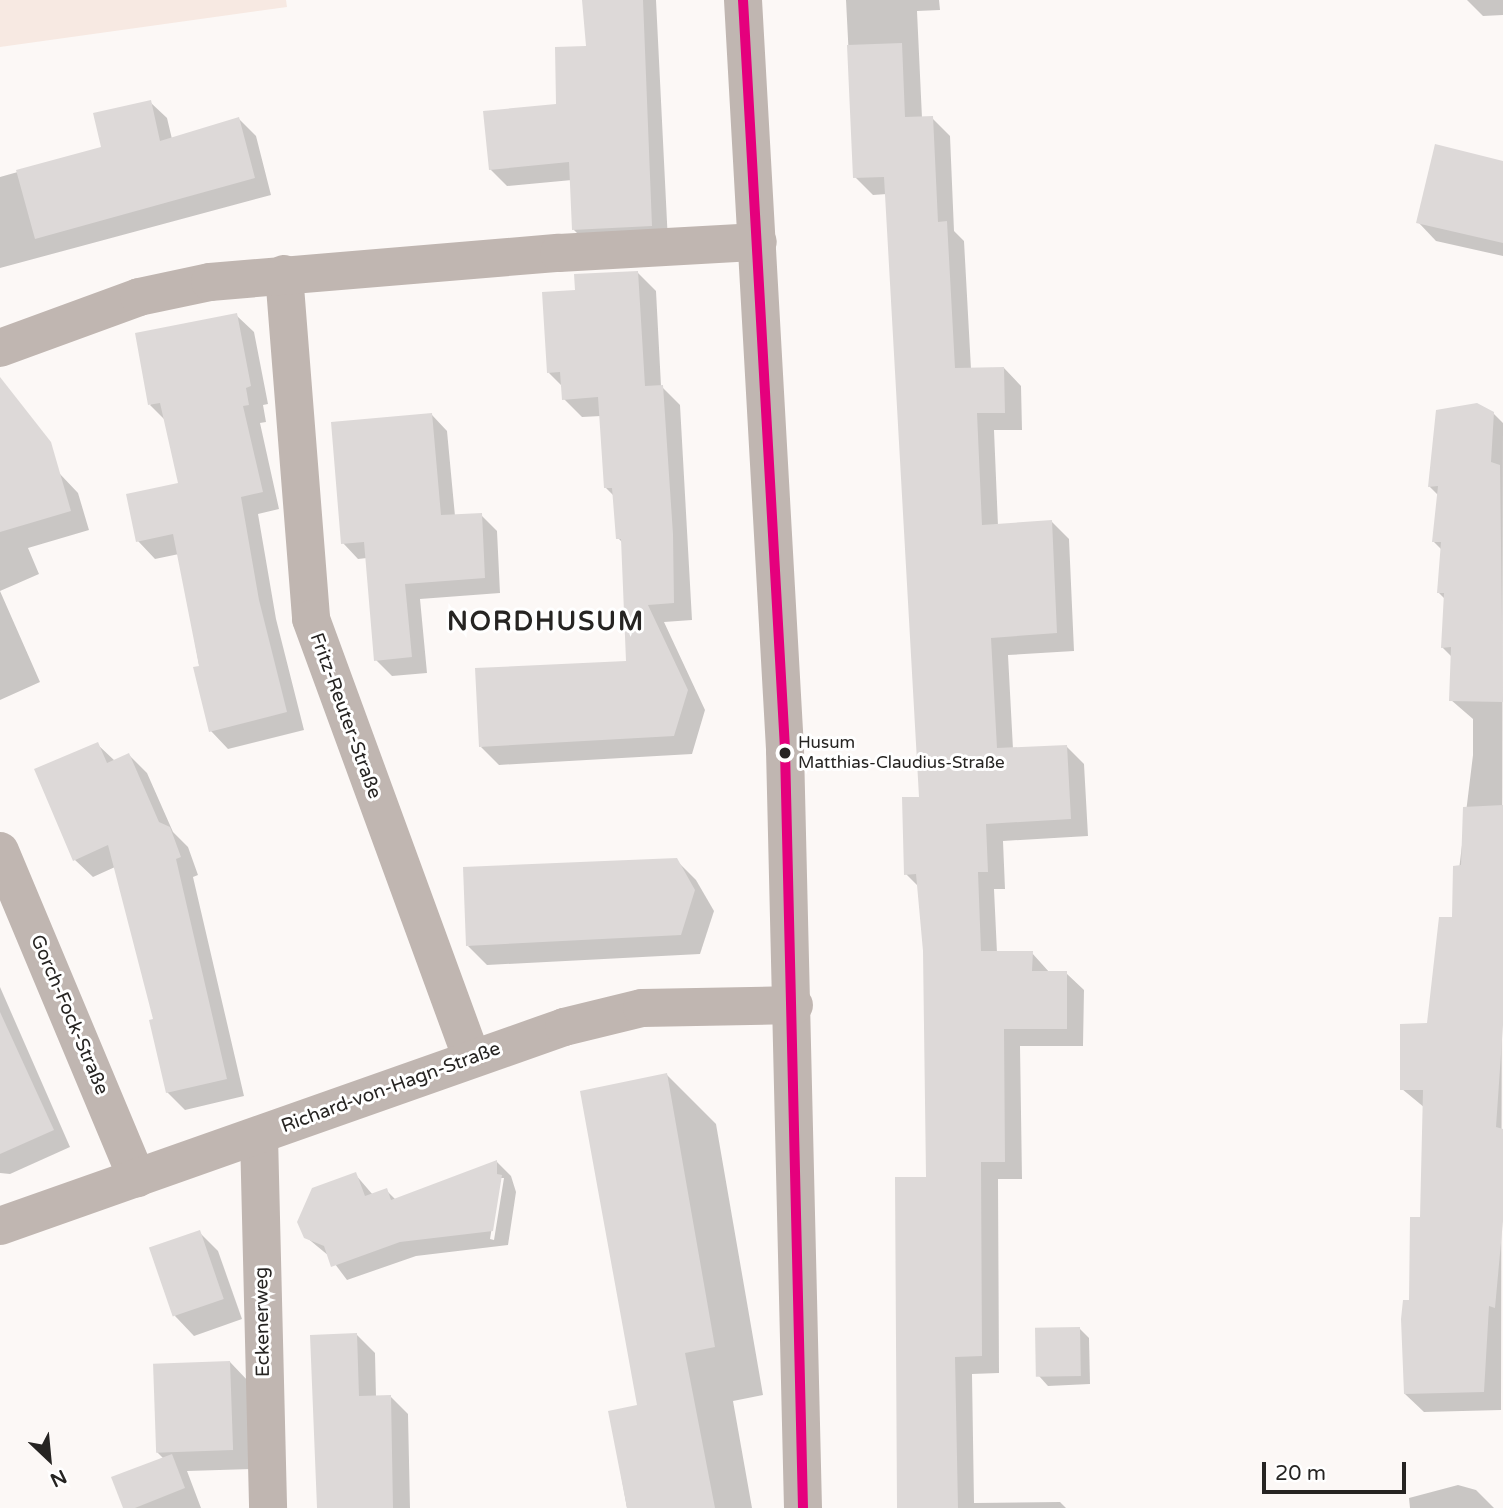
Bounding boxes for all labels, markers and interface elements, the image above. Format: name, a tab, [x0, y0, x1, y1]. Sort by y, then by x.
district label: NORDHUSUM	[448, 606, 644, 638]
street label: Fritz-Reuter-Straße	[304, 630, 386, 802]
place label: Husum Matthias-Claudius-Straße	[798, 733, 1005, 773]
marker: Husum Matthias-Claudius-Straße	[778, 746, 792, 760]
street label: Gorch-Fock-Straße	[25, 932, 113, 1098]
street label: Richard-von-Hagn-Straße	[278, 1038, 504, 1138]
street label: Eckenerweg	[251, 1267, 275, 1377]
north arrow	[14, 1424, 84, 1494]
scale bar	[1265, 1448, 1408, 1492]
text: 20 m	[1275, 1461, 1326, 1486]
text: N	[47, 1465, 70, 1491]

